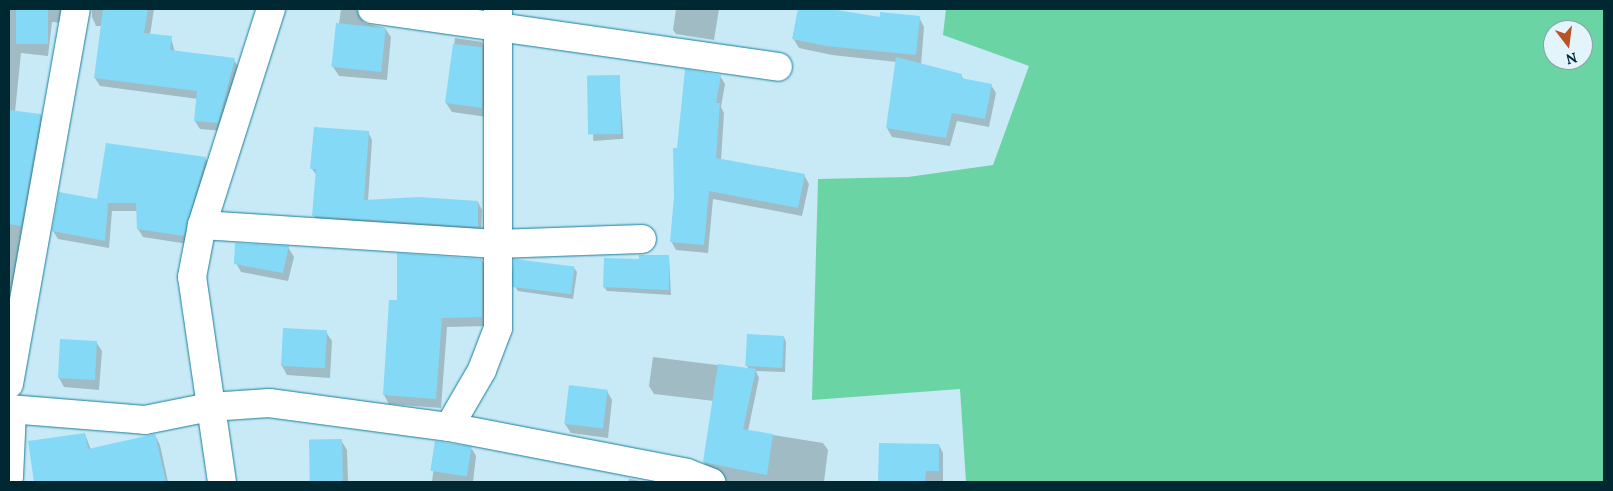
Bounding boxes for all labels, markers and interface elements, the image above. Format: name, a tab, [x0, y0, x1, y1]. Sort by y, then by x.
north arrow	[1543, 20, 1593, 70]
text: N	[1564, 48, 1579, 69]

